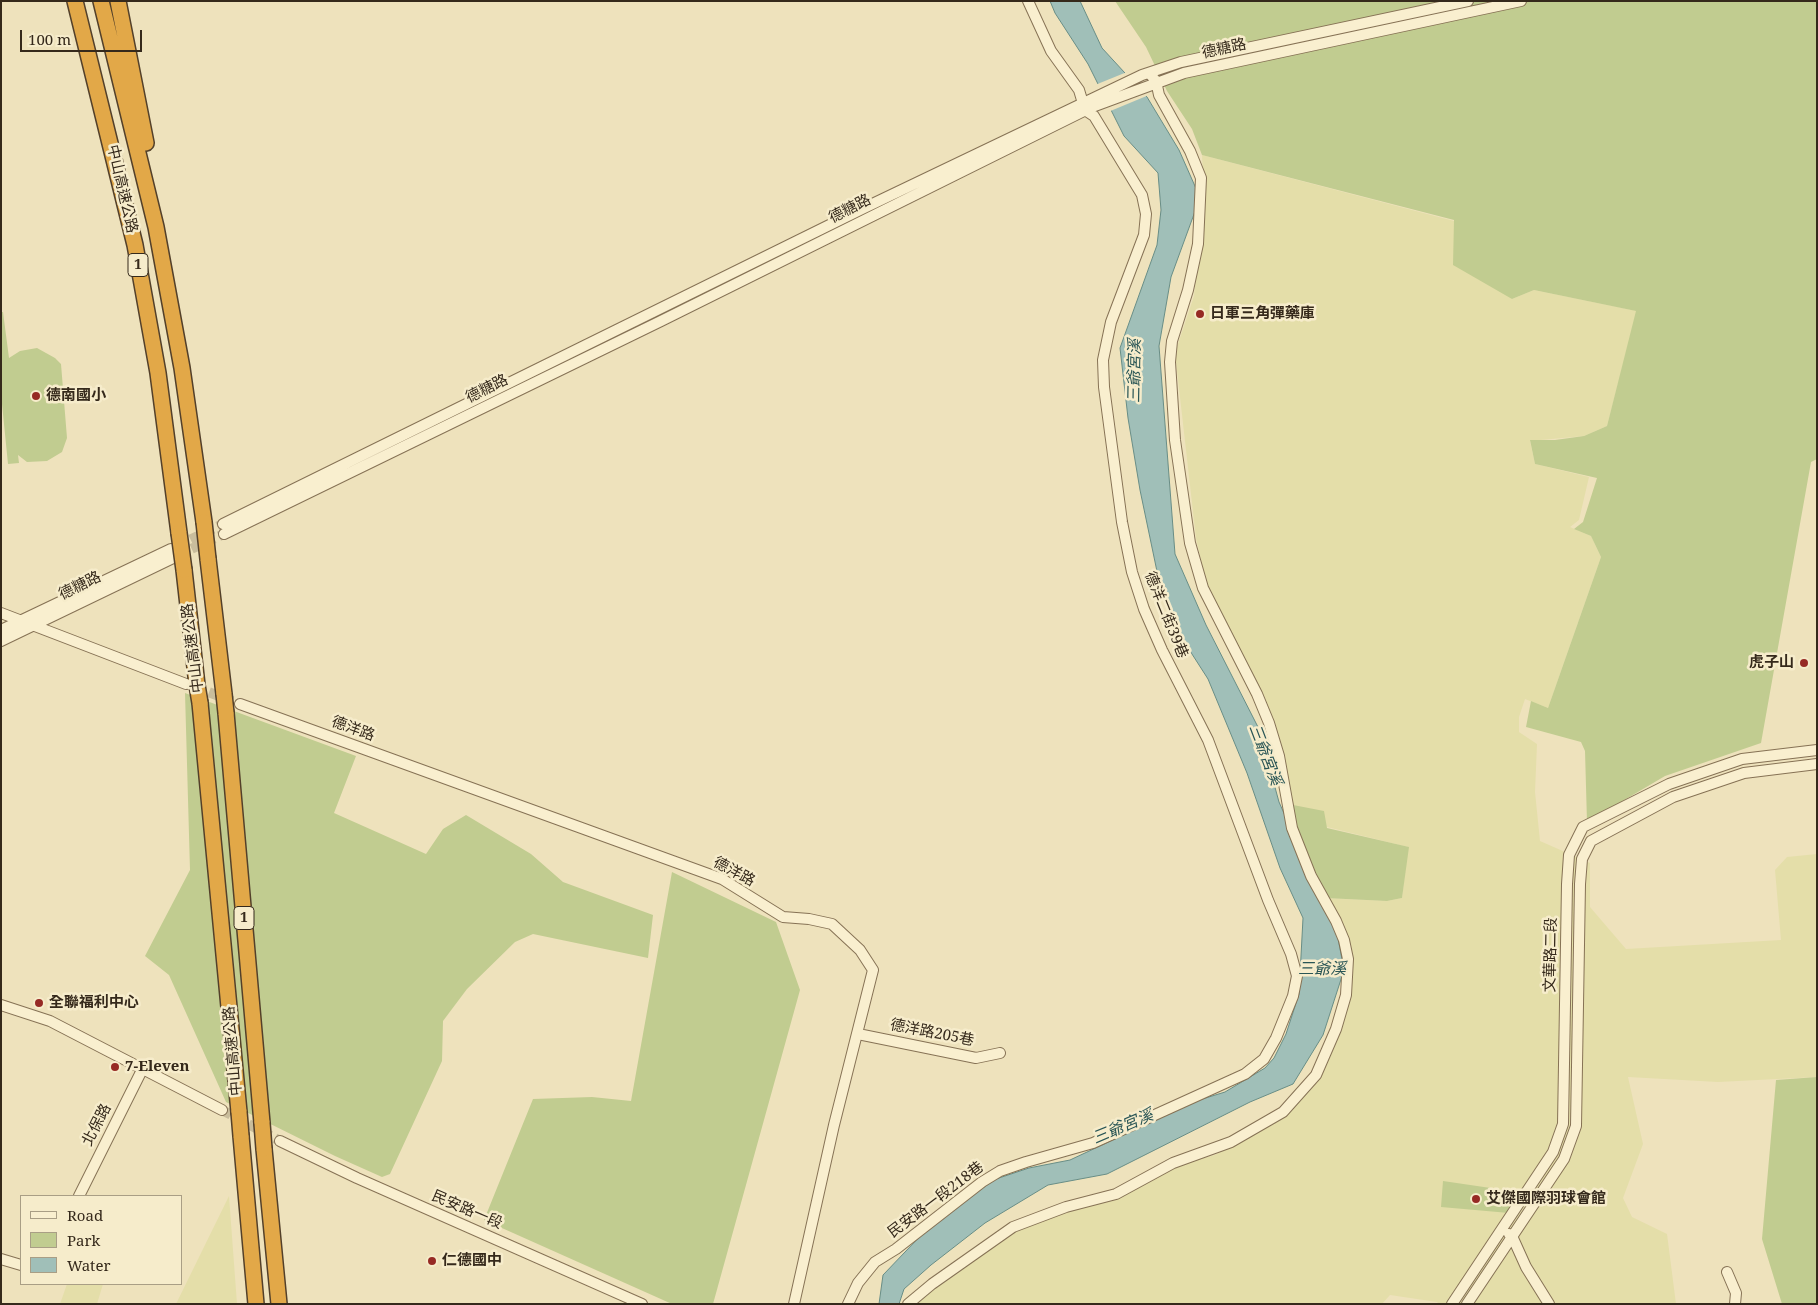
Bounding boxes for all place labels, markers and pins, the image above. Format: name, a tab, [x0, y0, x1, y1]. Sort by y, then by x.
place label: 日軍三角彈藥庫	[1210, 305, 1315, 323]
marker: 日軍三角彈藥庫	[1194, 308, 1206, 320]
place label: 德南國小	[46, 387, 106, 405]
marker: 德南國小	[30, 390, 42, 402]
place label: 虎子山	[1749, 654, 1794, 672]
marker: 虎子山	[1798, 657, 1810, 669]
place label: 全聯福利中心	[49, 994, 139, 1012]
marker: 全聯福利中心	[33, 997, 45, 1009]
place label: 7-Eleven	[125, 1058, 189, 1076]
marker: 7-Eleven	[109, 1061, 121, 1073]
place label: 艾傑國際羽球會館	[1486, 1190, 1606, 1208]
marker: 艾傑國際羽球會館	[1470, 1193, 1482, 1205]
place label: 仁德國中	[442, 1252, 502, 1270]
marker: 仁德國中	[426, 1255, 438, 1267]

